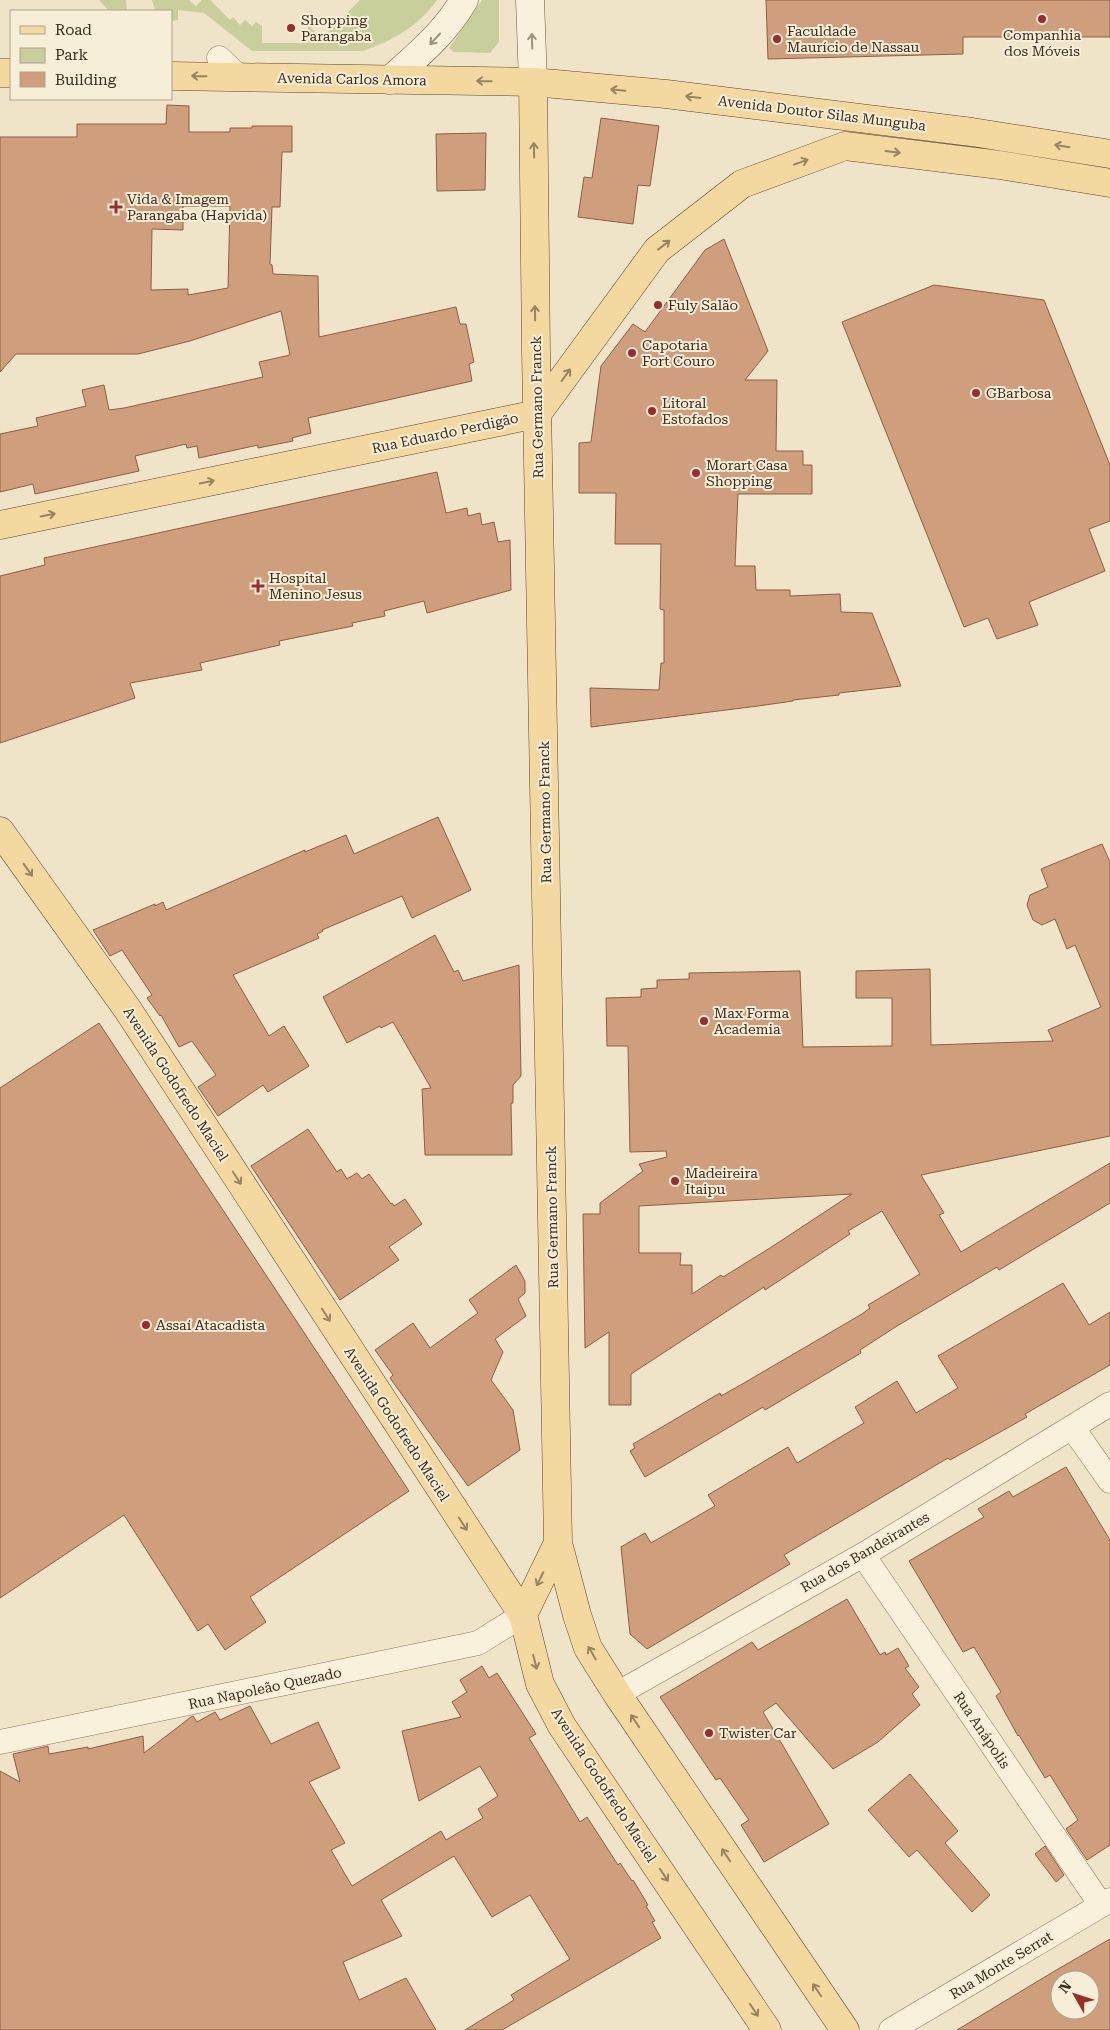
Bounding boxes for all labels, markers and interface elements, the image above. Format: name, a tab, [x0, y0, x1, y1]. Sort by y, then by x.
legend	[10, 10, 172, 100]
place label: Shopping Parangaba	[301, 12, 372, 44]
marker: Companhia dos Móveis	[1036, 13, 1048, 25]
text: Road	[55, 21, 92, 39]
marker: Shopping Parangaba	[285, 22, 297, 34]
place label: Faculdade Maurício de Nassau	[787, 23, 920, 55]
place label: Companhia dos Móveis	[1003, 27, 1081, 59]
one-way arrow	[429, 32, 441, 45]
one-way arrow	[527, 33, 536, 49]
marker: Faculdade Maurício de Nassau	[771, 33, 783, 45]
text: Park	[55, 46, 89, 64]
street label: Avenida Carlos Amora	[277, 70, 427, 88]
text: Building	[55, 71, 117, 89]
one-way arrow	[191, 72, 207, 81]
one-way arrow	[476, 76, 492, 86]
one-way arrow	[610, 85, 626, 94]
one-way arrow	[685, 92, 701, 102]
street label: Avenida Doutor Silas Munguba	[717, 92, 927, 134]
one-way arrow	[1054, 141, 1070, 151]
one-way arrow	[529, 142, 538, 158]
one-way arrow	[885, 147, 901, 157]
one-way arrow	[793, 157, 808, 166]
place label: Vida & Imagem Parangaba (Hapvida)	[127, 191, 267, 223]
marker: Vida & Imagem Parangaba (Hapvida)	[109, 200, 123, 214]
one-way arrow	[657, 240, 670, 251]
place label: Fuly Salão	[668, 297, 738, 313]
marker: Fuly Salão	[652, 299, 664, 311]
one-way arrow	[530, 305, 540, 321]
street label: Rua Germano Franck	[528, 335, 546, 478]
place label: Capotaria Fort Couro	[642, 337, 715, 369]
marker: Capotaria Fort Couro	[626, 347, 638, 359]
one-way arrow	[561, 368, 571, 382]
place label: GBarbosa	[986, 385, 1052, 401]
marker: GBarbosa	[970, 387, 982, 399]
place label: Litoral Estofados	[662, 395, 729, 427]
marker: Litoral Estofados	[646, 405, 658, 417]
street label: Rua Eduardo Perdigão	[370, 410, 520, 456]
place label: Morart Casa Shopping	[706, 457, 788, 489]
marker: Morart Casa Shopping	[690, 467, 702, 479]
one-way arrow	[198, 477, 214, 486]
one-way arrow	[39, 510, 55, 520]
place label: Hospital Menino Jesus	[269, 570, 362, 602]
marker: Hospital Menino Jesus	[251, 579, 265, 593]
street label: Rua Germano Franck	[536, 740, 554, 883]
one-way arrow	[23, 863, 33, 877]
street label: Avenida Godofredo Maciel	[120, 1004, 232, 1165]
place label: Max Forma Academia	[714, 1005, 789, 1037]
marker: Max Forma Academia	[698, 1015, 710, 1027]
street label: Rua Germano Franck	[543, 1145, 561, 1288]
place label: Madeireira Itaipu	[685, 1165, 758, 1197]
one-way arrow	[233, 1171, 243, 1185]
marker: Madeireira Itaipu	[669, 1175, 681, 1187]
one-way arrow	[321, 1307, 331, 1321]
place label: Assaí Atacadista	[156, 1317, 266, 1333]
marker: Assaí Atacadista	[140, 1319, 152, 1331]
street label: Avenida Godofredo Maciel	[341, 1344, 453, 1505]
street label: Rua dos Bandeirantes	[798, 1508, 932, 1595]
one-way arrow	[457, 1517, 468, 1531]
one-way arrow	[535, 1571, 545, 1586]
one-way arrow	[586, 1647, 596, 1661]
one-way arrow	[531, 1654, 540, 1670]
street label: Rua Napoleão Quezado	[187, 1664, 343, 1712]
street label: Rua Anápolis	[950, 1689, 1014, 1772]
street label: Avenida Godofredo Maciel	[548, 1705, 660, 1866]
one-way arrow	[630, 1714, 640, 1728]
place label: Twister Car	[719, 1725, 797, 1741]
marker: Twister Car	[703, 1727, 715, 1739]
one-way arrow	[721, 1848, 731, 1862]
one-way arrow	[659, 1868, 669, 1882]
street label: Rua Monte Serrat	[947, 1928, 1055, 2002]
north arrow	[1050, 1970, 1100, 2020]
text: N	[1055, 1977, 1075, 1996]
one-way arrow	[812, 1983, 822, 1997]
one-way arrow	[749, 2003, 759, 2017]

